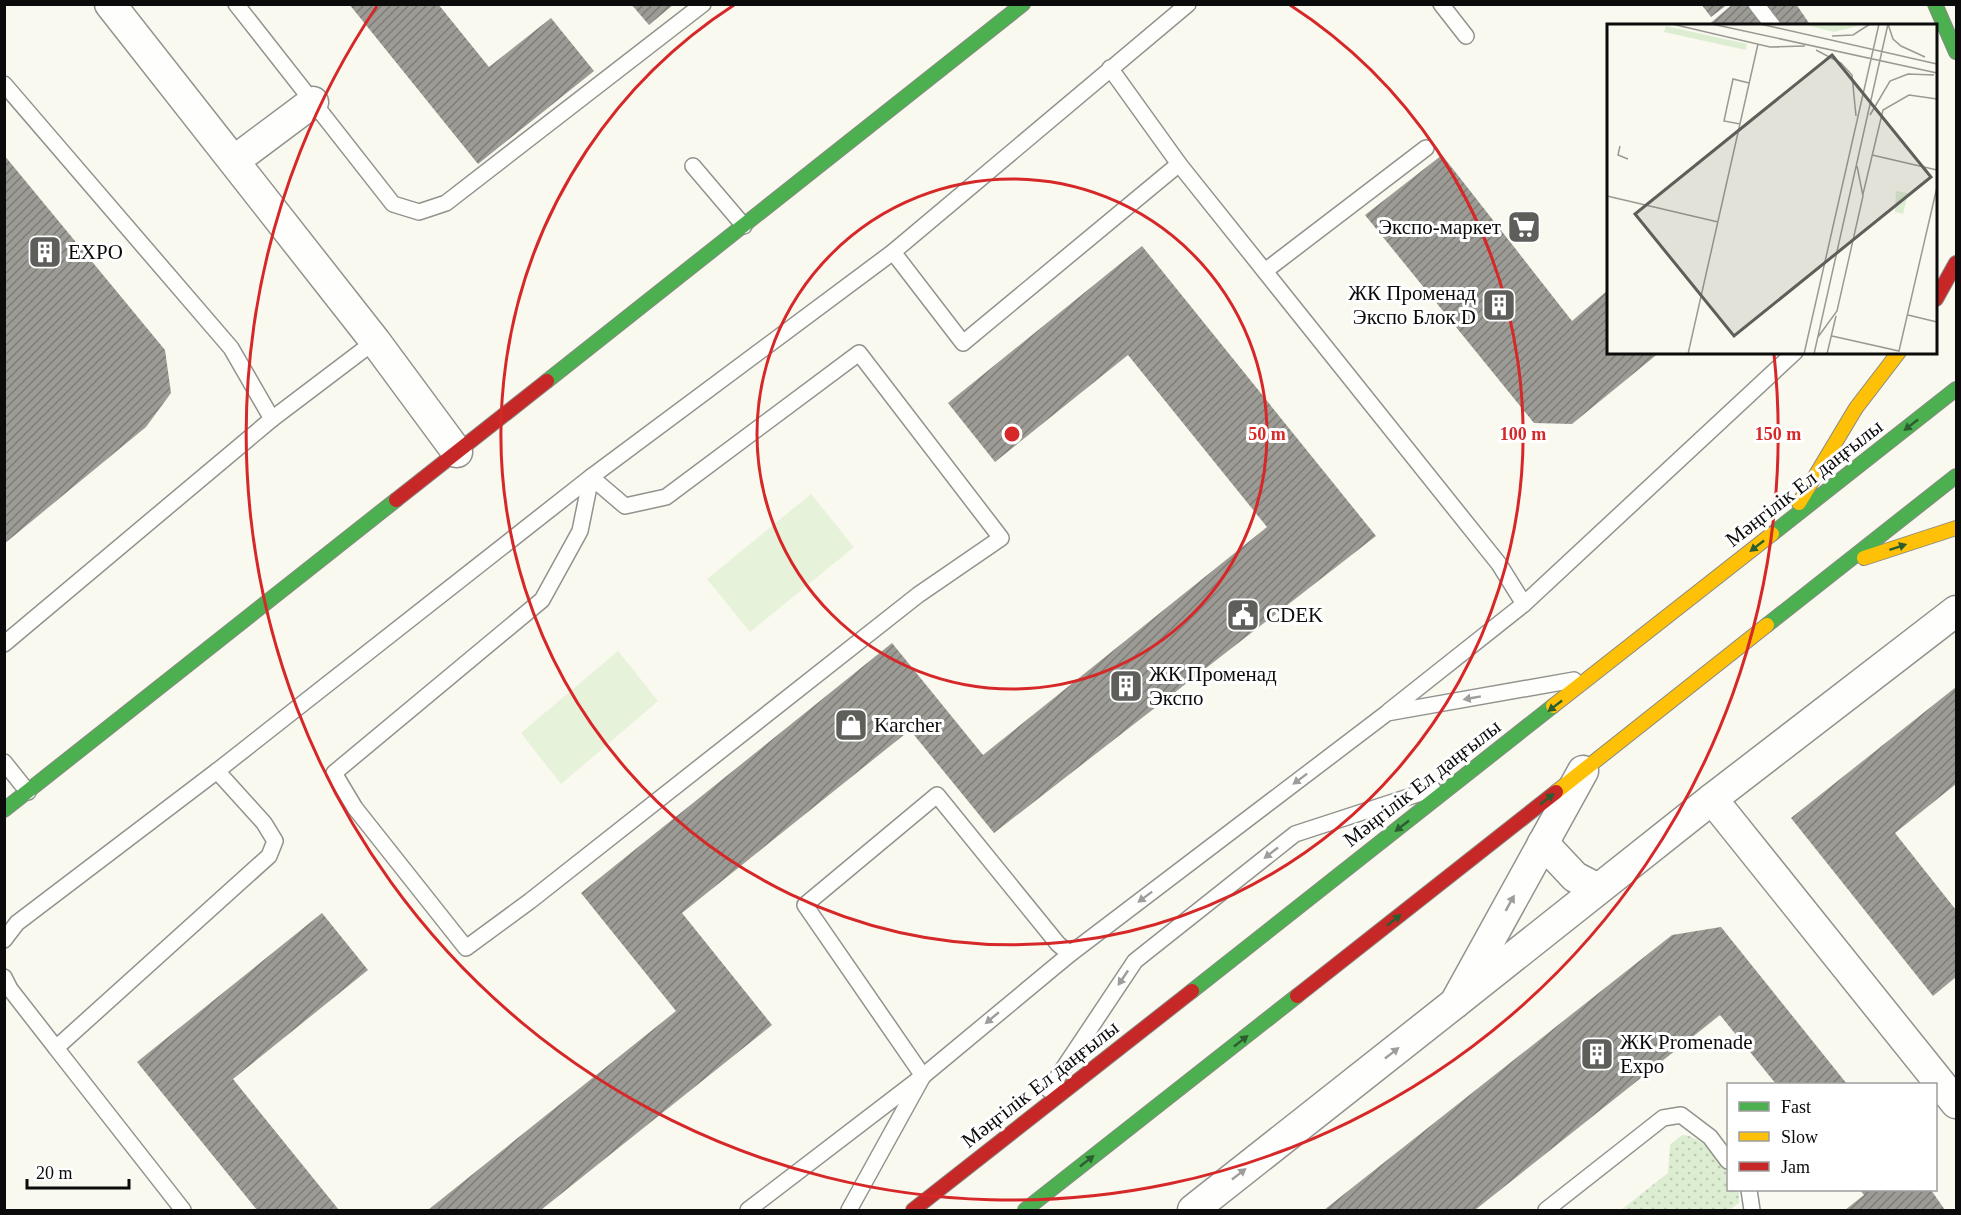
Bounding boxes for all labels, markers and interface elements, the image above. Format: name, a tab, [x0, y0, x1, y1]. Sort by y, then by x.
inset map	[1607, 24, 1937, 354]
supermarket icon: Экспо-маркет	[1506, 209, 1542, 245]
place label: Экспо-маркет	[1378, 215, 1501, 239]
building icon: EXPO	[27, 234, 63, 270]
place label: EXPO	[68, 240, 123, 264]
place label: ЖК Променад Экспо Блок D	[1348, 281, 1476, 329]
building icon: ЖК Променад Экспо Блок D	[1481, 287, 1517, 323]
street label: Мәңгілік Ел даңғылы	[1721, 414, 1887, 552]
one-way arrow	[1903, 419, 1918, 431]
centre of rings	[1002, 424, 1022, 444]
text: 50 m	[1248, 424, 1286, 444]
text: 100 m	[1500, 424, 1546, 444]
text: 150 m	[1755, 424, 1801, 444]
one-way arrow	[1750, 539, 1765, 551]
one-way arrow	[1889, 542, 1907, 551]
public building icon: CDEK	[1225, 597, 1261, 633]
place label: CDEK	[1266, 603, 1323, 627]
place label: ЖК Променад Экспо	[1149, 662, 1277, 710]
building icon: ЖК Променад Экспо	[1108, 668, 1144, 704]
one-way arrow	[1462, 694, 1481, 703]
one-way arrow	[1547, 699, 1563, 712]
shop icon: Karcher	[833, 707, 869, 743]
place label: Karcher	[874, 713, 942, 737]
street label: Мәңгілік Ел даңғылы	[1339, 714, 1505, 852]
one-way arrow	[1293, 773, 1308, 785]
one-way arrow	[1539, 793, 1555, 806]
one-way arrow	[1394, 820, 1409, 832]
one-way arrow	[1263, 847, 1279, 860]
one-way arrow	[1137, 891, 1153, 903]
one-way arrow	[1505, 894, 1515, 911]
one-way arrow	[1386, 914, 1401, 926]
one-way arrow	[1117, 970, 1129, 986]
one-way arrow	[984, 1012, 1000, 1025]
street label: Мәңгілік Ел даңғылы	[957, 1015, 1123, 1153]
place label: ЖК Promenade Expo	[1620, 1030, 1753, 1078]
one-way arrow	[1233, 1035, 1248, 1047]
building icon: ЖК Promenade Expo	[1579, 1036, 1615, 1072]
one-way arrow	[1384, 1048, 1399, 1060]
legend	[1727, 1083, 1937, 1191]
text: Fast	[1781, 1097, 1811, 1117]
text: Slow	[1781, 1127, 1818, 1147]
scale bar	[27, 1152, 129, 1190]
one-way arrow	[1080, 1156, 1095, 1168]
text: Jam	[1781, 1157, 1810, 1177]
text: 20 m	[36, 1163, 73, 1183]
one-way arrow	[1231, 1169, 1246, 1181]

